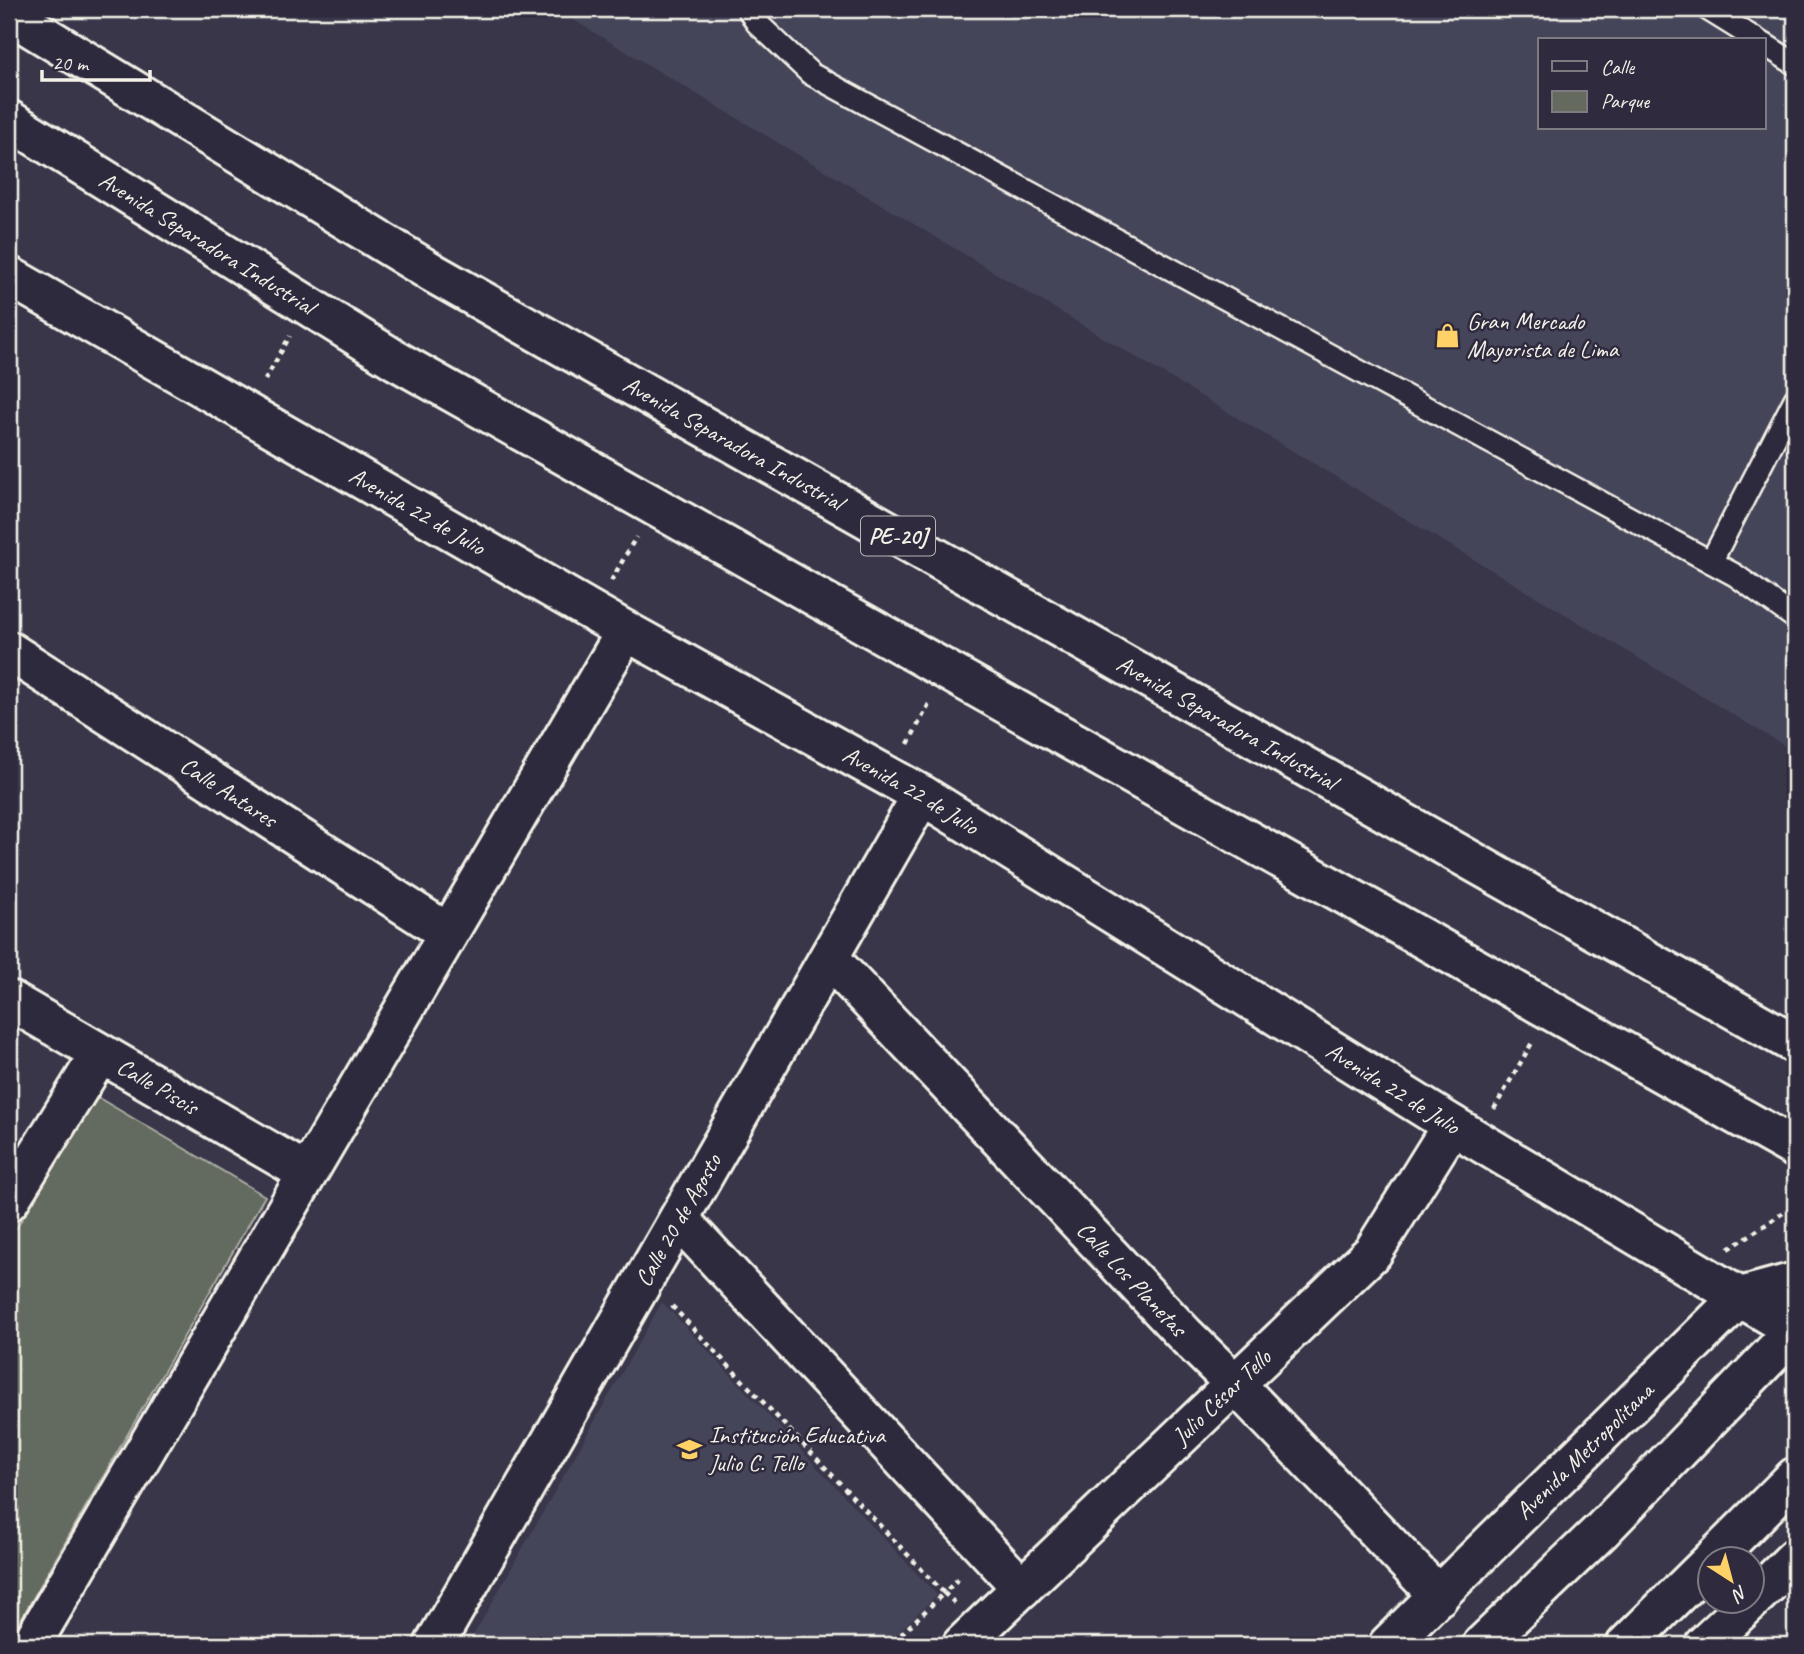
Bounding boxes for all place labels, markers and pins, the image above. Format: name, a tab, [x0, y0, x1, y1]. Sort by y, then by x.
place label: Gran Mercado Mayorista de Lima	[1467, 306, 1620, 364]
shop icon: Gran Mercado Mayorista de Lima	[1433, 321, 1461, 349]
place label: Institución Educativa Julio C. Tello	[708, 1420, 887, 1478]
school or university icon: Institución Educativa Julio C. Tello	[675, 1435, 703, 1463]

